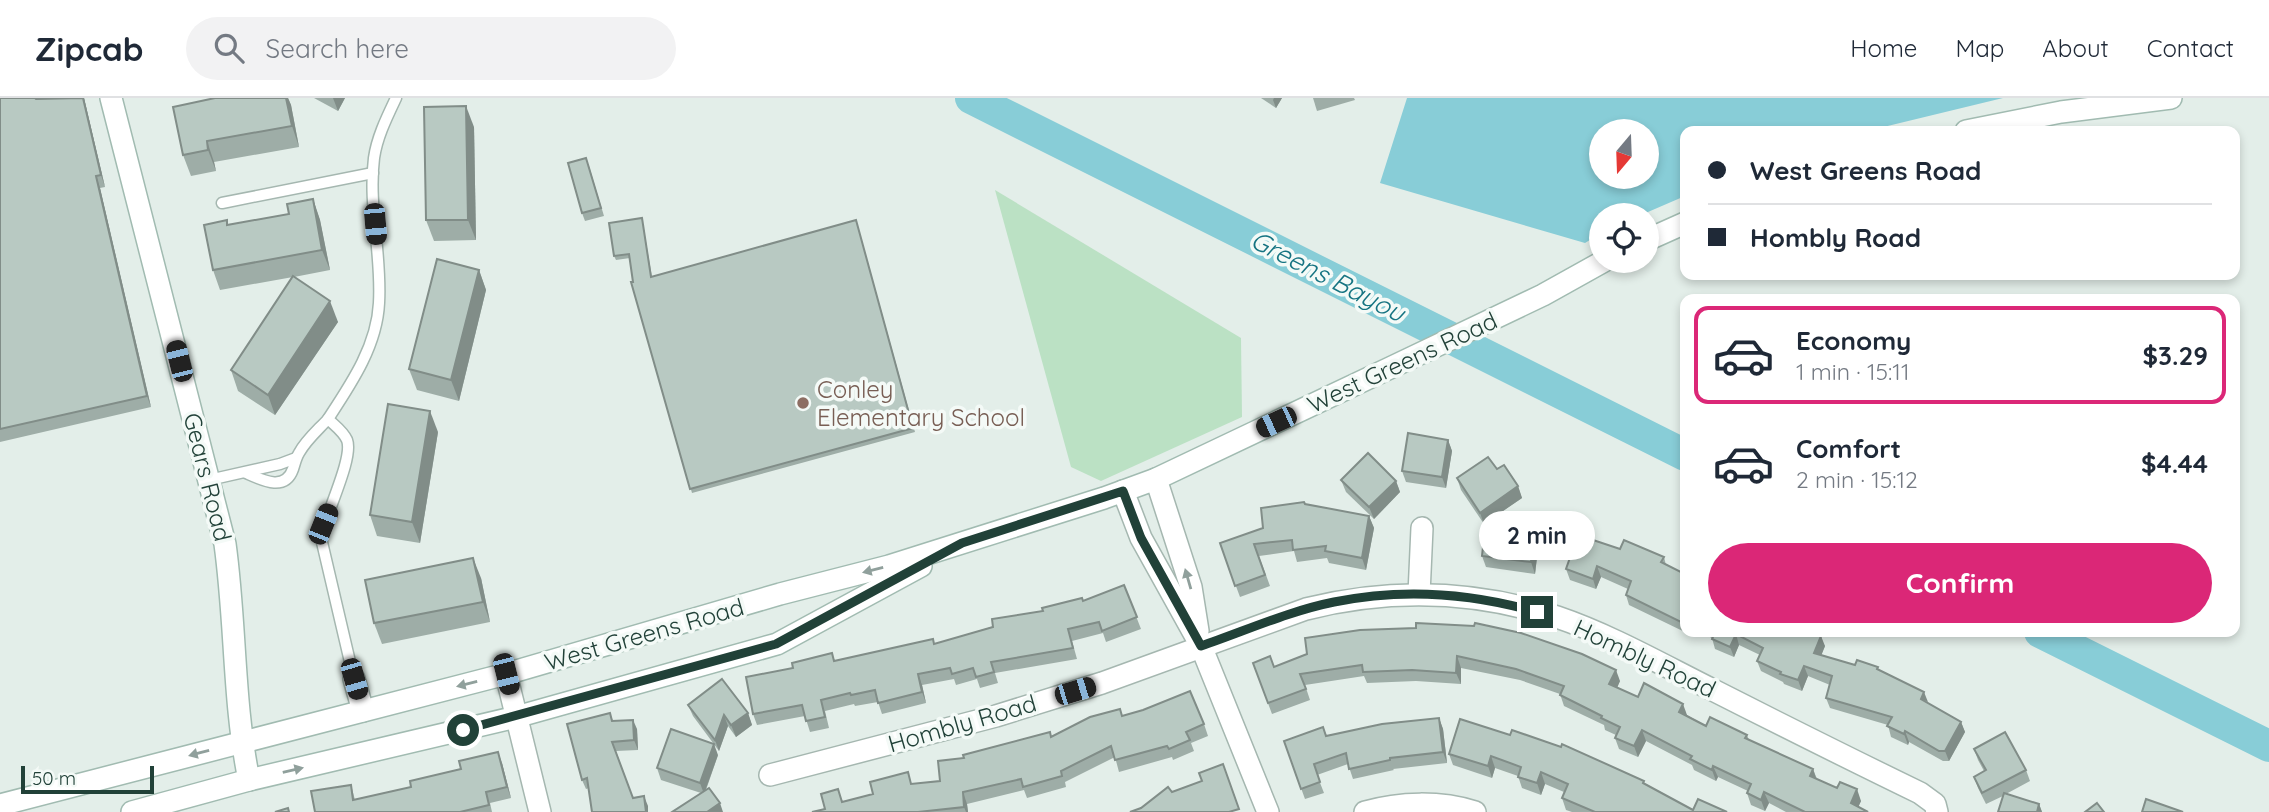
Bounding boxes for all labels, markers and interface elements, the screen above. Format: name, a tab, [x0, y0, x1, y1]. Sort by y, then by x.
search box	[186, 17, 676, 80]
text: Zipcab	[35, 28, 144, 69]
icon: search	[210, 29, 248, 67]
text: Search here	[266, 32, 409, 65]
text: Home	[1850, 33, 1917, 63]
text: Map	[1955, 33, 2004, 63]
text: About	[2042, 33, 2109, 63]
text: Contact	[2147, 33, 2234, 63]
north arrow	[1589, 119, 1659, 189]
map controls	[1589, 119, 1659, 273]
text: West Greens Road	[1750, 154, 1981, 187]
car	[363, 202, 388, 246]
button: locate	[1589, 203, 1659, 273]
text: Hombly Road	[1750, 221, 1921, 254]
water label: Greens Bayou	[1245, 223, 1412, 330]
street label: West Greens Road	[1302, 305, 1502, 419]
icon: car	[1712, 324, 1775, 387]
text: Economy	[1796, 324, 1911, 357]
car	[164, 338, 195, 384]
text: $3.29	[2142, 339, 2208, 372]
text: 1 min · 15:11	[1796, 357, 1909, 386]
place label: Conley Elementary School	[817, 374, 1025, 432]
marker: Conley Elementary School	[795, 395, 811, 411]
car	[1253, 404, 1300, 440]
street label: Gears Road	[178, 410, 238, 544]
icon: car	[1712, 432, 1775, 495]
text: Comfort	[1796, 432, 1901, 465]
text: $4.44	[2141, 447, 2208, 480]
text: 2 min · 15:12	[1796, 465, 1918, 494]
car	[306, 501, 341, 547]
callout: 2 min	[1479, 510, 1595, 560]
text: 2 min	[1507, 521, 1567, 550]
button: Confirm	[1708, 543, 2212, 623]
one-way arrow	[862, 565, 884, 576]
one-way arrow	[1183, 569, 1193, 590]
street label: West Greens Road	[541, 591, 747, 677]
route end	[1521, 596, 1553, 628]
street label: Hombly Road	[1569, 612, 1721, 704]
car	[491, 651, 522, 697]
car	[339, 656, 370, 702]
car	[1052, 675, 1099, 707]
one-way arrow	[456, 679, 478, 690]
street label: Hombly Road	[884, 687, 1040, 759]
route start	[447, 714, 479, 746]
one-way arrow	[188, 748, 210, 759]
scale bar	[21, 763, 154, 795]
one-way arrow	[282, 764, 304, 775]
text: 50 m	[32, 766, 76, 790]

